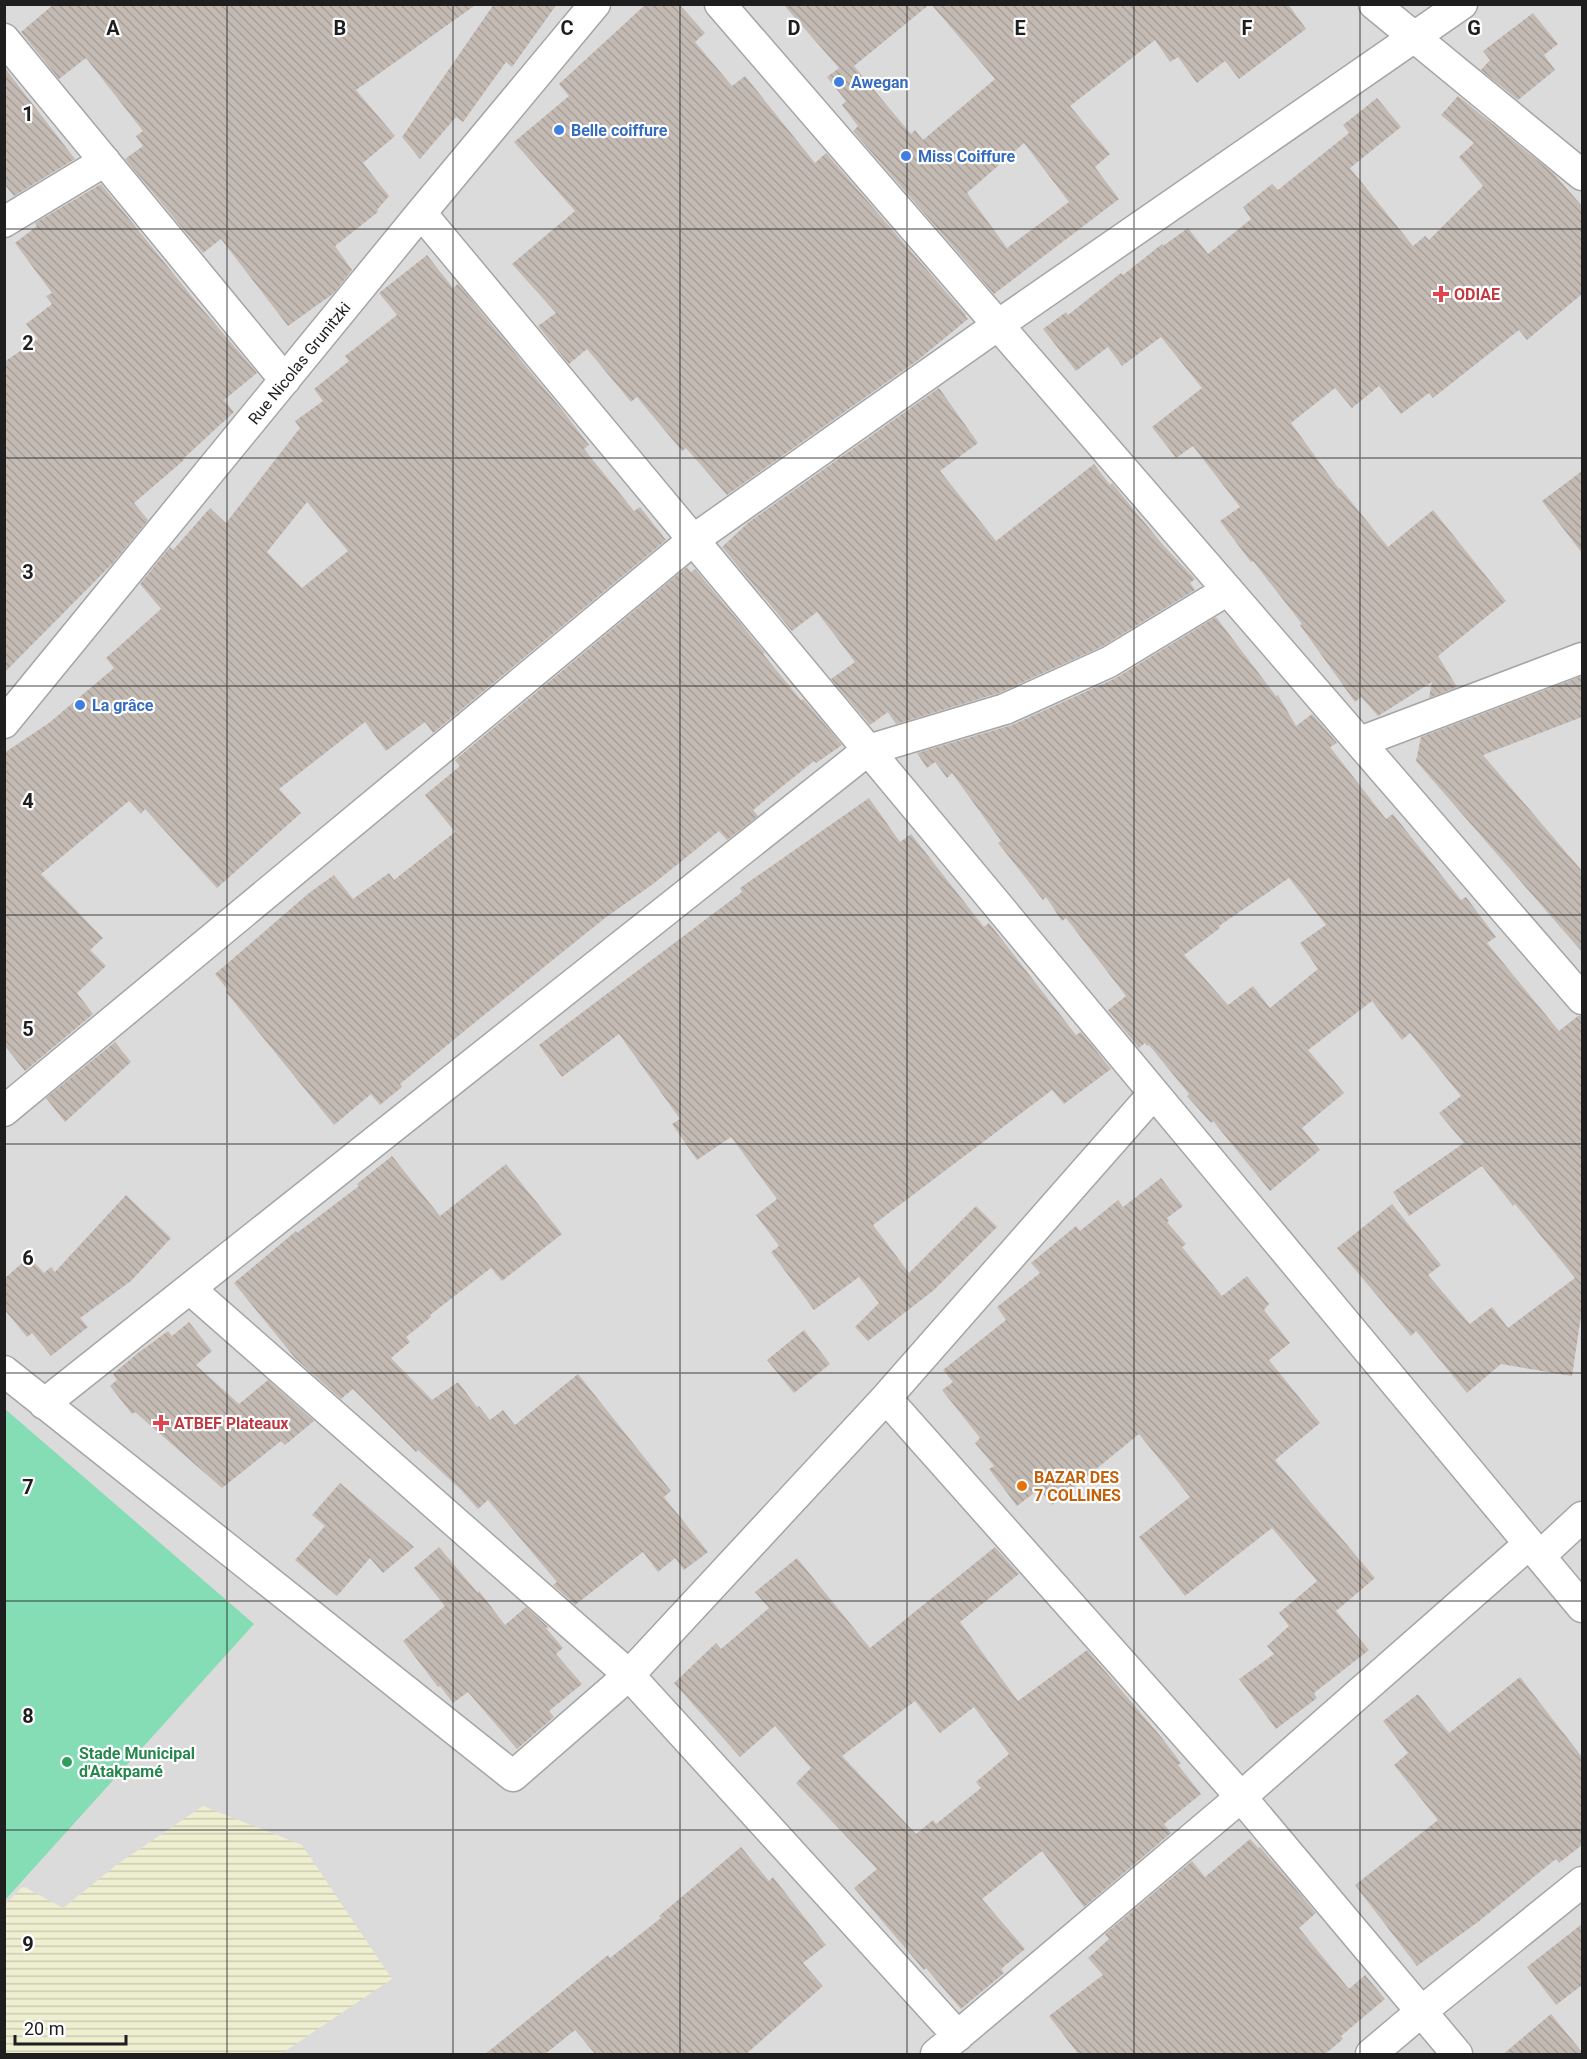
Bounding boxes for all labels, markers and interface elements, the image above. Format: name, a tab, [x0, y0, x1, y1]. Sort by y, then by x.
text: A	[106, 16, 120, 40]
text: B	[334, 16, 346, 40]
text: C	[560, 16, 574, 40]
text: D	[788, 16, 801, 40]
text: E	[1014, 16, 1026, 40]
text: F	[1242, 16, 1253, 40]
text: G	[1467, 16, 1481, 40]
place label: Awegan	[851, 73, 909, 92]
marker: Awegan	[832, 75, 846, 89]
text: 1	[22, 102, 34, 126]
place label: Belle coiffure	[571, 121, 668, 140]
marker: Belle coiffure	[552, 123, 566, 137]
place label: Miss Coiffure	[918, 147, 1016, 166]
marker: Miss Coiffure	[899, 149, 913, 163]
marker: ODIAE	[1432, 285, 1450, 303]
place label: ODIAE	[1454, 285, 1500, 304]
street label: Rue Nicolas Grunitzki	[244, 298, 355, 428]
text: 2	[22, 331, 34, 355]
text: 3	[22, 560, 34, 584]
place label: La grâce	[92, 696, 154, 715]
marker: La grâce	[73, 698, 87, 712]
text: 4	[22, 789, 34, 813]
text: 5	[22, 1017, 34, 1041]
text: 6	[22, 1246, 34, 1270]
marker: ATBEF Plateaux	[152, 1414, 170, 1432]
place label: ATBEF Plateaux	[174, 1414, 289, 1433]
place label: BAZAR DES 7 COLLINES	[1034, 1468, 1121, 1505]
text: 7	[22, 1475, 34, 1499]
marker: BAZAR DES 7 COLLINES	[1015, 1479, 1029, 1493]
text: 8	[22, 1704, 34, 1728]
place label: Stade Municipal d'Atakpamé	[79, 1744, 195, 1781]
marker: Stade Municipal d'Atakpamé	[60, 1755, 74, 1769]
text: 9	[22, 1932, 34, 1956]
scale bar	[15, 2008, 126, 2046]
text: 20 m	[24, 2018, 64, 2039]

